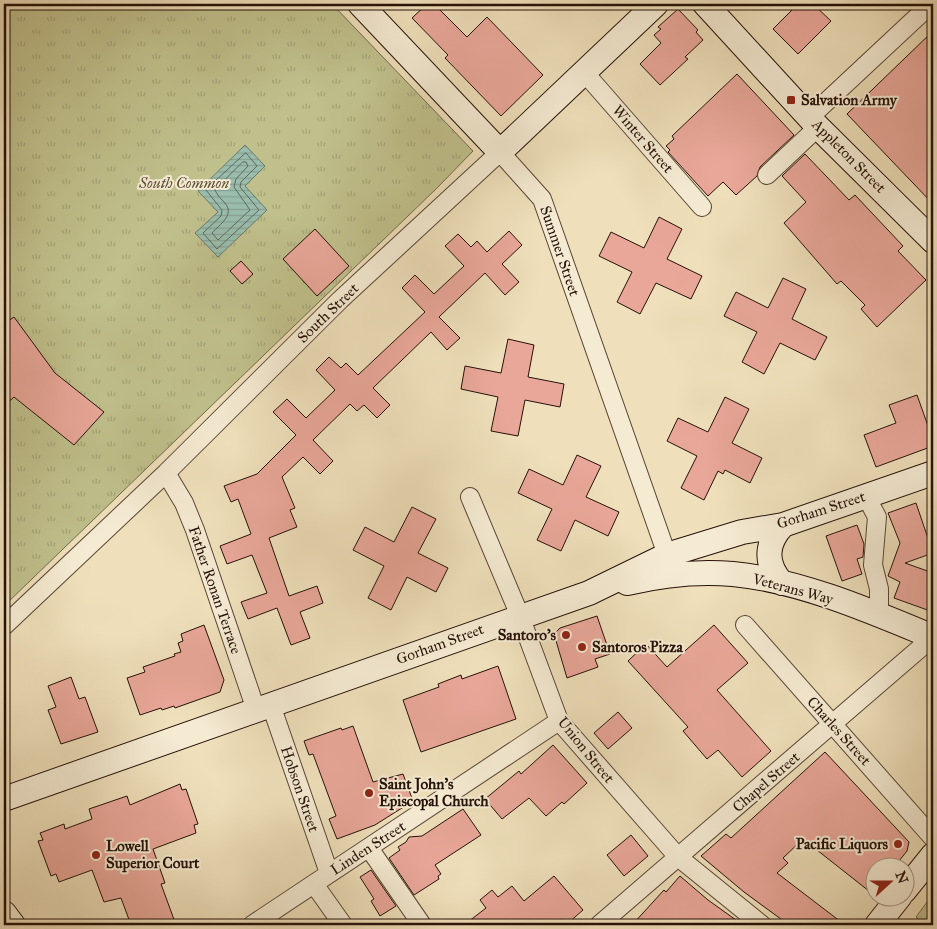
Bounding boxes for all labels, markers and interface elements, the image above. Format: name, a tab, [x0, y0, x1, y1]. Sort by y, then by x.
place label: Salvation Army	[801, 91, 898, 110]
marker: Salvation Army	[785, 94, 797, 106]
street label: Winter Street	[609, 101, 678, 177]
street label: Appleton Street	[808, 115, 890, 197]
park label: South Common	[138, 174, 229, 192]
street label: Summer Street	[536, 204, 584, 299]
street label: South Street	[294, 279, 363, 347]
street label: Gorham Street	[775, 487, 868, 533]
street label: Father Ronan Terrace	[185, 524, 245, 656]
street label: Veterans Way	[750, 569, 836, 609]
street label: Gorham Street	[394, 620, 487, 668]
place label: Santoro's	[498, 626, 557, 644]
marker: Santoro's	[560, 629, 572, 641]
place label: Santoros Pizza	[592, 638, 683, 656]
marker: Santoros Pizza	[576, 641, 588, 653]
street label: Charles Street	[803, 693, 875, 770]
street label: Union Street	[554, 713, 619, 787]
street label: Hobson Street	[277, 744, 323, 835]
street label: Chapel Street	[729, 747, 804, 816]
place label: Saint John's Episcopal Church	[379, 775, 489, 811]
marker: Saint John's Episcopal Church	[363, 787, 375, 799]
street label: Linden Street	[327, 817, 409, 879]
place label: Pacific Liquors	[796, 835, 889, 854]
place label: Lowell Superior Court	[106, 837, 200, 873]
marker: Pacific Liquors	[892, 838, 904, 850]
marker: Lowell Superior Court	[90, 849, 102, 861]
north arrow	[864, 856, 914, 906]
text: N	[892, 869, 912, 886]

